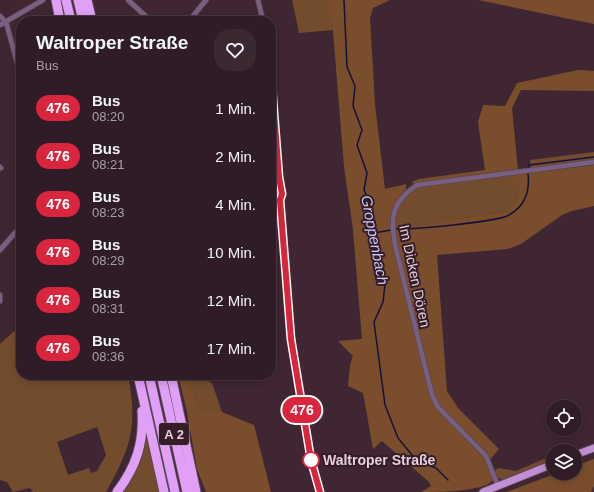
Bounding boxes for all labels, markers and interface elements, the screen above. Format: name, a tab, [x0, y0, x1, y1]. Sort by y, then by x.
button: heart	[214, 29, 256, 71]
text: Waltroper Straße	[36, 32, 188, 53]
text: Bus	[36, 58, 58, 73]
text: Bus	[92, 92, 120, 109]
text: 476	[46, 100, 70, 116]
text: 1 Min.	[215, 100, 256, 117]
text: 08:20	[92, 109, 125, 124]
text: Bus	[92, 140, 120, 157]
text: 476	[46, 148, 70, 164]
text: 2 Min.	[215, 148, 256, 165]
text: 08:21	[92, 157, 125, 172]
text: Bus	[92, 188, 120, 205]
water label: Groppenbach	[358, 194, 392, 286]
text: 476	[46, 196, 70, 212]
text: 4 Min.	[215, 196, 256, 213]
text: 08:23	[92, 205, 125, 220]
street label: Im Dicken Dören	[396, 223, 434, 329]
text: Bus	[92, 236, 120, 253]
text: 476	[46, 244, 70, 260]
text: 10 Min.	[207, 244, 256, 261]
text: 08:29	[92, 253, 125, 268]
text: Bus	[92, 284, 120, 301]
text: 476	[46, 292, 70, 308]
text: 12 Min.	[207, 292, 256, 309]
text: 08:31	[92, 301, 125, 316]
text: Bus	[92, 332, 120, 349]
text: 476	[46, 340, 70, 356]
text: 17 Min.	[207, 340, 256, 357]
text: 08:36	[92, 349, 125, 364]
line badge: 476	[279, 397, 325, 423]
map controls	[546, 400, 582, 480]
button: locate	[546, 400, 582, 436]
text: 476	[290, 402, 314, 418]
road number: A 2	[159, 423, 189, 445]
button: layers	[546, 444, 582, 480]
marker: Waltroper Straße	[302, 451, 320, 469]
place label: Waltroper Straße	[323, 452, 435, 468]

